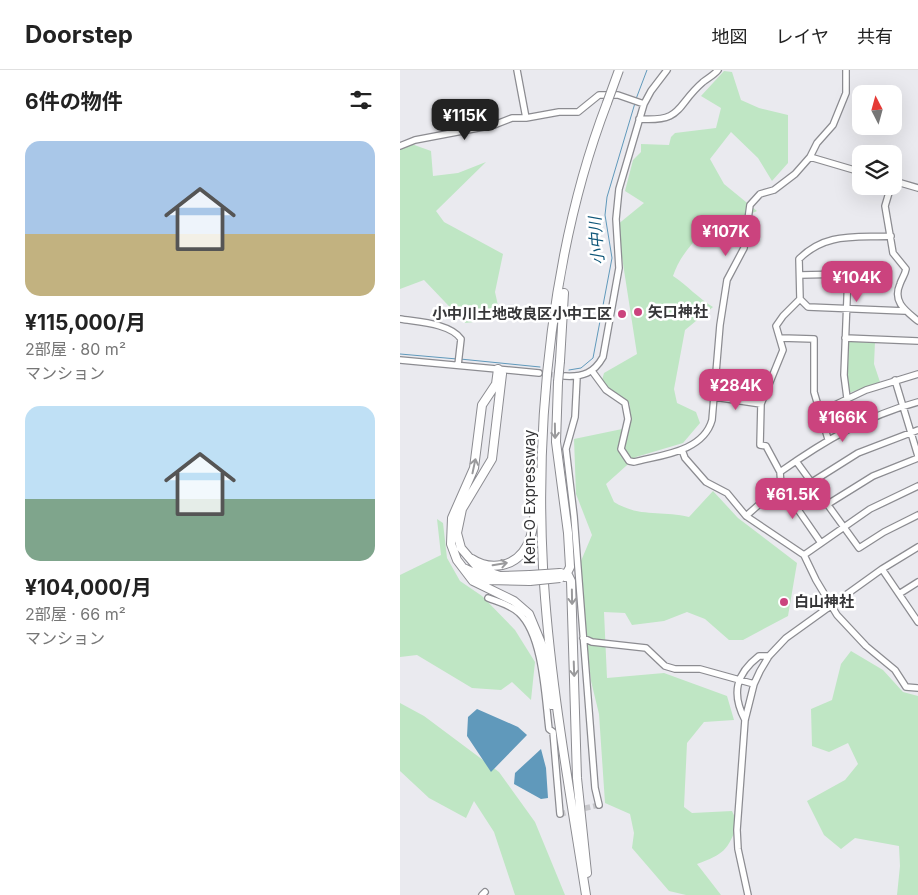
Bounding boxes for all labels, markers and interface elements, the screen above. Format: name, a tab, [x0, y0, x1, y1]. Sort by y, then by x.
text: Doorstep	[25, 20, 133, 49]
text: 地図	[712, 26, 748, 47]
text: レイヤ	[776, 26, 829, 47]
text: 共有	[857, 26, 893, 47]
north arrow	[852, 85, 902, 135]
map controls	[852, 85, 902, 195]
icon: filters	[347, 86, 375, 114]
text: 6件の物件	[25, 89, 123, 114]
pin: ¥115K	[430, 98, 500, 141]
text: ¥115K	[443, 105, 487, 125]
button: layers	[852, 145, 902, 195]
icon: home	[155, 174, 245, 264]
water label: 小中川	[584, 214, 608, 266]
pin: ¥107K	[691, 214, 761, 257]
text: ¥107K	[702, 221, 750, 241]
pin: ¥104K	[822, 260, 892, 303]
text: ¥104K	[832, 267, 882, 287]
place label: 矢口神社	[648, 302, 708, 321]
place label: 小中川土地改良区小中工区	[432, 304, 612, 323]
marker: 矢口神社	[632, 306, 644, 318]
marker: 小中川土地改良区小中工区	[616, 308, 628, 320]
text: ¥115,000/月	[25, 310, 146, 335]
text: 2部屋 · 80 m²	[25, 339, 126, 359]
text: マンション	[25, 363, 105, 383]
pin: ¥284K	[701, 368, 771, 411]
text: ¥284K	[710, 375, 762, 395]
pin: ¥166K	[808, 400, 878, 443]
text: ¥166K	[819, 407, 867, 427]
one-way arrow	[550, 422, 560, 438]
street label: Ken-O Expressway	[520, 429, 539, 564]
icon: home	[155, 439, 245, 529]
one-way arrow	[470, 458, 479, 474]
pin: ¥61.5K	[752, 478, 834, 520]
text: ¥61.5K	[766, 484, 820, 504]
one-way arrow	[491, 559, 507, 569]
text: ¥104,000/月	[25, 575, 152, 600]
one-way arrow	[567, 589, 576, 605]
place label: 白山神社	[794, 592, 854, 611]
marker: 白山神社	[778, 596, 790, 608]
text: 2部屋 · 66 m²	[25, 604, 126, 624]
text: マンション	[25, 628, 105, 648]
one-way arrow	[569, 661, 578, 677]

